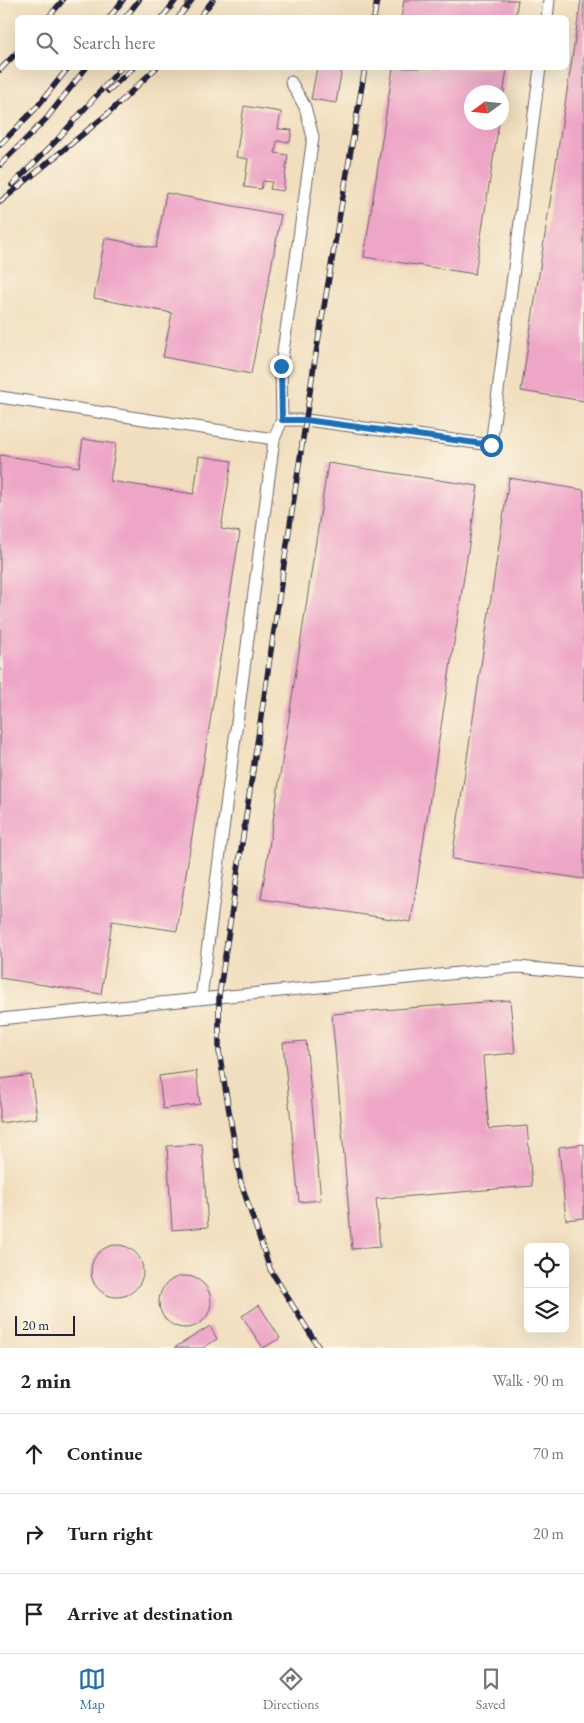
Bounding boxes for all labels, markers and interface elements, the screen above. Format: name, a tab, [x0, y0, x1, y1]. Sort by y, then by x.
search box	[15, 15, 569, 70]
icon: search	[33, 29, 61, 57]
text: Search here	[73, 30, 155, 55]
north arrow	[464, 85, 509, 130]
route end	[270, 355, 293, 378]
route start	[480, 434, 503, 457]
map controls	[524, 1243, 569, 1333]
button: locate	[524, 1243, 569, 1288]
button: layers	[524, 1288, 569, 1333]
scale bar	[15, 1313, 75, 1336]
text: 20 m	[22, 1316, 49, 1334]
text: 2 min	[20, 1367, 71, 1394]
text: Walk · 90 m	[493, 1370, 564, 1391]
icon: ahead	[20, 1440, 48, 1468]
text: Continue	[67, 1441, 142, 1466]
text: 70 m	[533, 1443, 564, 1464]
icon: right	[20, 1520, 48, 1548]
text: Turn right	[67, 1521, 153, 1546]
text: 20 m	[533, 1523, 564, 1544]
icon: arrive	[20, 1600, 48, 1628]
text: Arrive at destination	[67, 1601, 233, 1626]
tab: Map	[78, 1665, 106, 1713]
tab: Directions	[263, 1665, 319, 1713]
tab: Saved	[476, 1665, 506, 1713]

